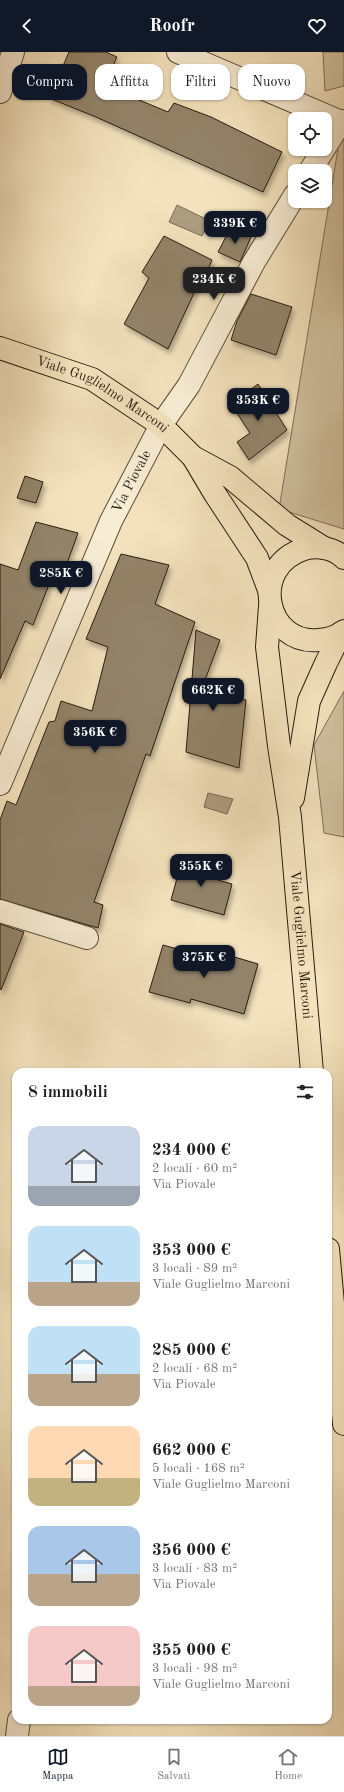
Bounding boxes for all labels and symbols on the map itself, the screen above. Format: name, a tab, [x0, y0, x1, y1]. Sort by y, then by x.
pin: 339K €	[202, 211, 268, 245]
pin: 234K €	[181, 267, 247, 301]
street label: Viale Guglielmo Marconi	[34, 354, 171, 435]
pin: 353K €	[225, 388, 291, 422]
street label: Via Piovale	[110, 448, 154, 515]
pin: 285K €	[28, 561, 94, 595]
pin: 662K €	[180, 678, 246, 712]
pin: 356K €	[62, 720, 128, 754]
pin: 355K €	[168, 854, 234, 888]
street label: Viale Guglielmo Marconi	[288, 870, 314, 1020]
pin: 375K €	[171, 945, 237, 979]

